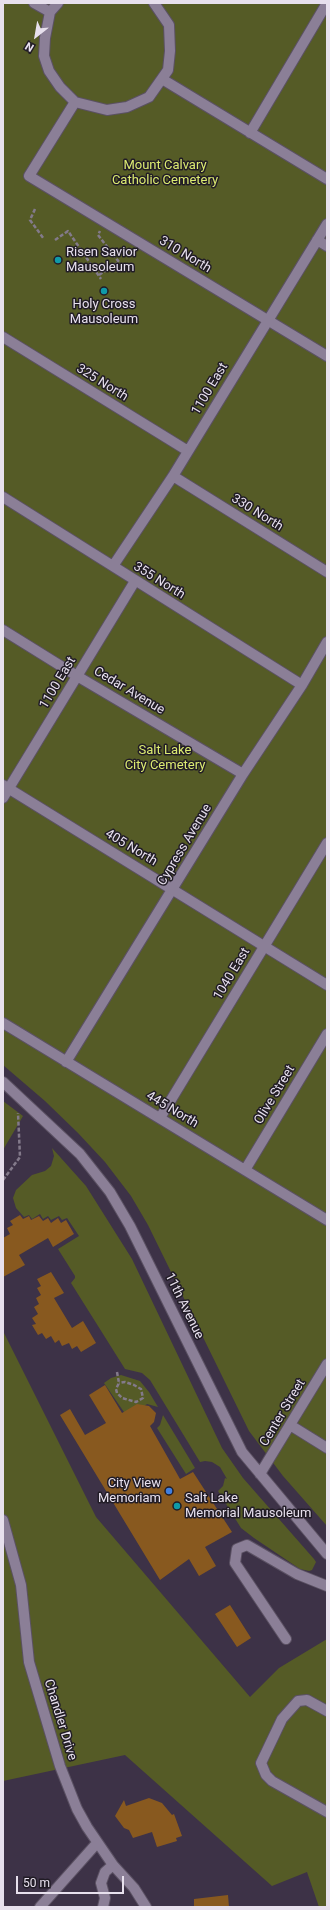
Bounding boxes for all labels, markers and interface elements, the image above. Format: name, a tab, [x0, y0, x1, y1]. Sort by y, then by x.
north arrow	[16, 16, 56, 56]
text: N	[23, 39, 36, 54]
park label: Mount Calvary Catholic Cemetery	[112, 158, 218, 189]
street label: 310 North	[156, 233, 214, 277]
place label: Risen Savior Mausoleum	[66, 245, 137, 276]
marker: Risen Savior Mausoleum	[53, 255, 63, 265]
marker: Holy Cross Mausoleum	[99, 286, 109, 296]
place label: Holy Cross Mausoleum	[70, 297, 138, 328]
street label: 1100 East	[188, 360, 232, 418]
street label: 325 North	[73, 361, 131, 405]
street label: 330 North	[228, 491, 286, 535]
street label: 355 North	[130, 559, 188, 603]
street label: 1100 East	[36, 654, 80, 712]
street label: Cedar Avenue	[91, 664, 167, 718]
park label: Salt Lake City Cemetery	[125, 743, 205, 774]
street label: Cypress Avenue	[155, 801, 215, 889]
street label: 405 North	[102, 826, 160, 870]
street label: 1040 East	[210, 945, 254, 1003]
street label: Olive Street	[251, 1063, 299, 1127]
street label: 445 North	[143, 1088, 201, 1132]
street label: 11th Avenue	[161, 1270, 207, 1342]
street label: Center Street	[257, 1377, 309, 1449]
place label: City View Memoriam	[98, 1476, 161, 1507]
marker: City View Memoriam	[164, 1486, 174, 1496]
place label: Salt Lake Memorial Mausoleum	[185, 1491, 311, 1522]
marker: Salt Lake Memorial Mausoleum	[172, 1501, 182, 1511]
street label: Chandler Drive	[40, 1678, 80, 1762]
scale bar	[18, 1868, 126, 1894]
text: 50 m	[23, 1876, 50, 1890]

